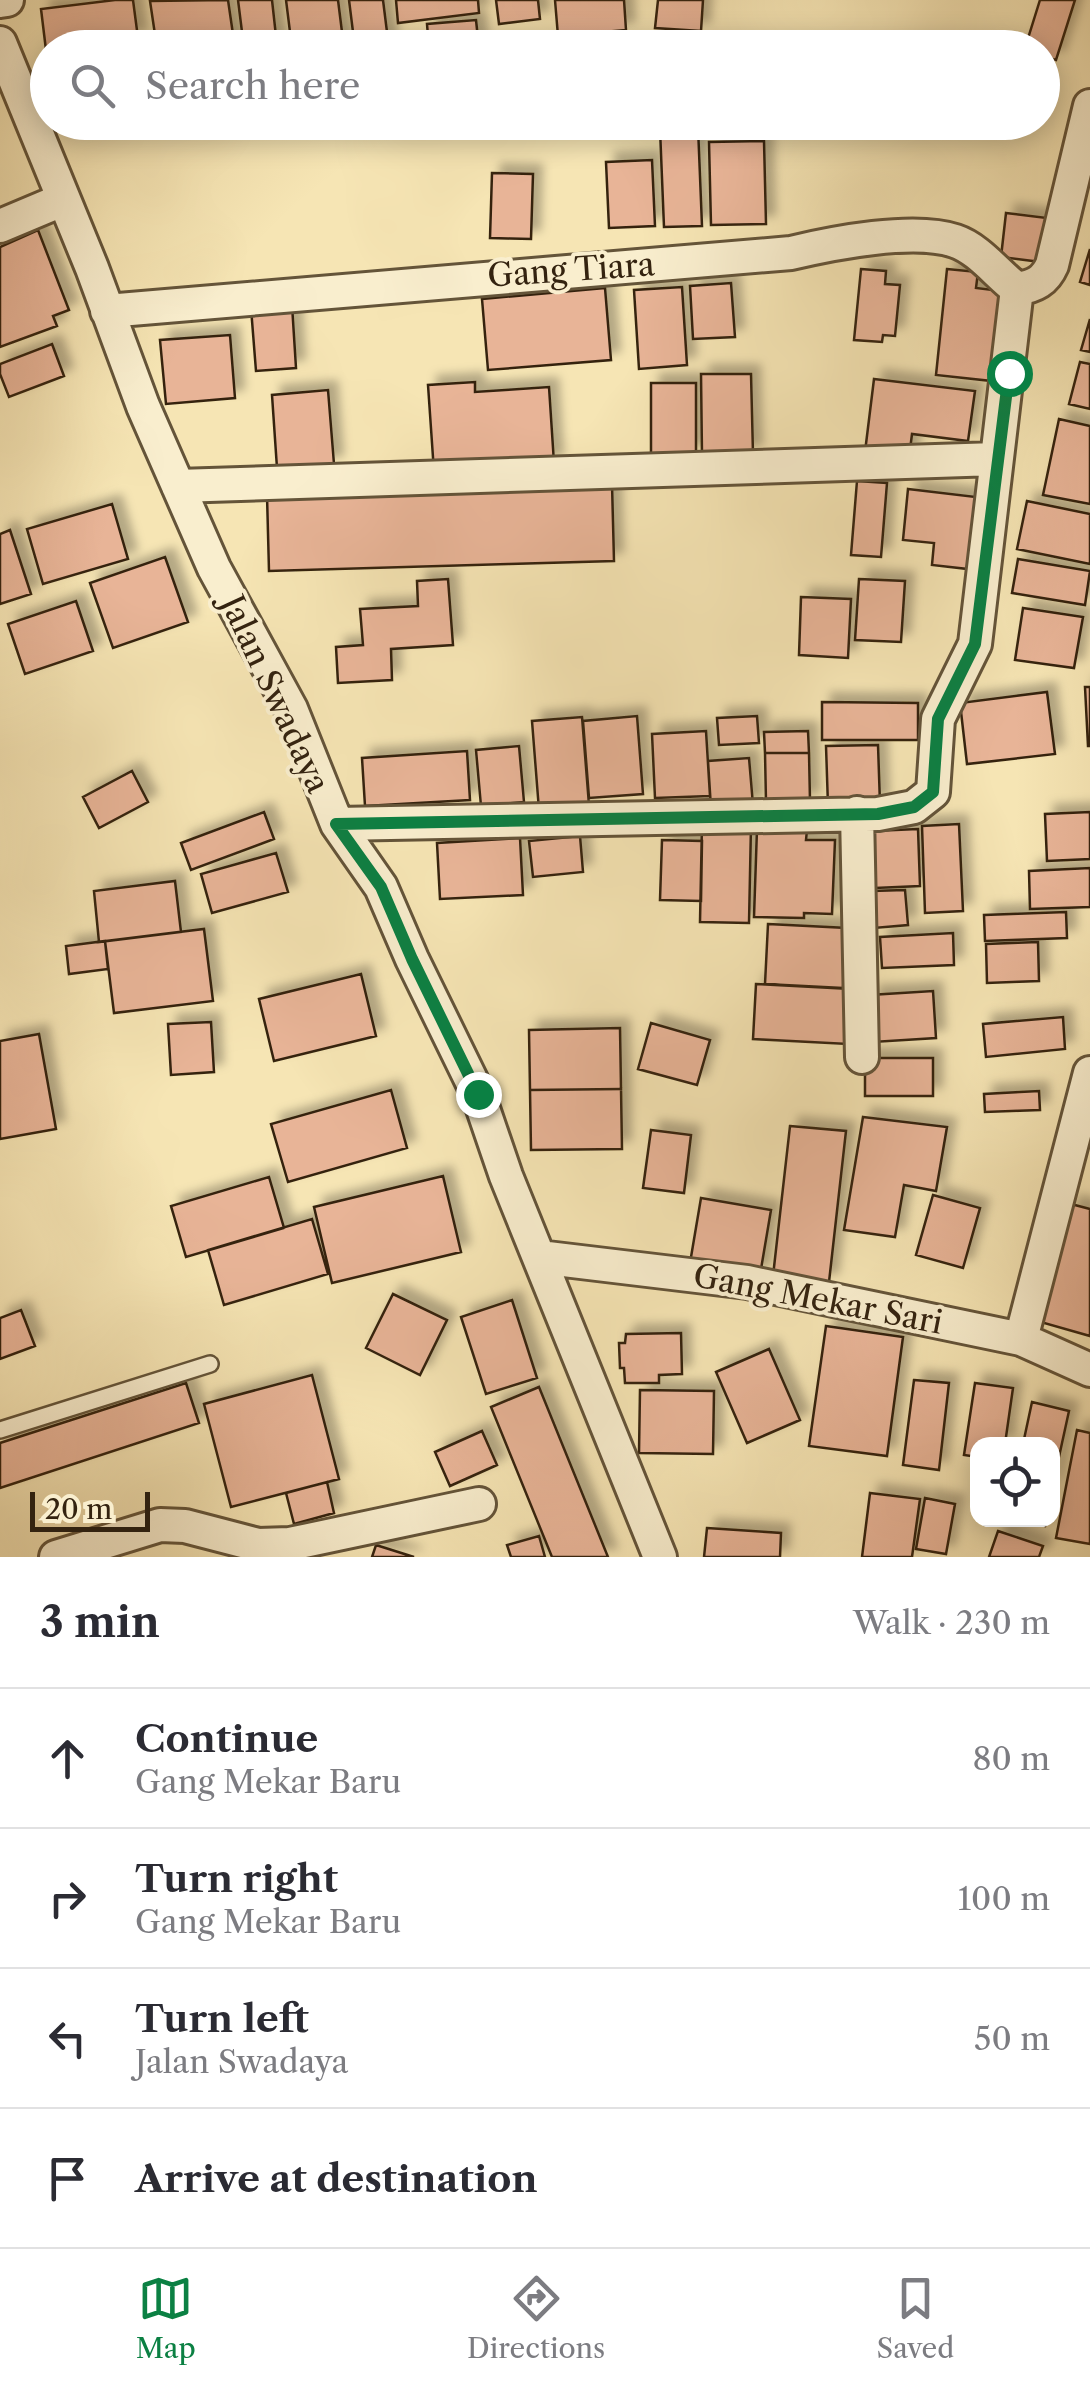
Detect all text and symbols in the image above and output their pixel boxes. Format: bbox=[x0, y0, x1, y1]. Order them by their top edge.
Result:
search box bbox=[30, 30, 1060, 140]
icon: search bbox=[65, 58, 120, 113]
text: Search here bbox=[145, 62, 360, 109]
street label: Gang Tiara bbox=[486, 244, 656, 295]
route start bbox=[987, 351, 1033, 397]
street label: Jalan Swadaya bbox=[211, 584, 338, 799]
route end bbox=[456, 1072, 502, 1118]
street label: Gang Mekar Sari bbox=[690, 1255, 946, 1342]
map controls bbox=[970, 1437, 1060, 1527]
button: locate bbox=[970, 1437, 1060, 1527]
scale bar bbox=[30, 1487, 150, 1532]
text: 20 m bbox=[45, 1492, 112, 1526]
text: 3 min bbox=[40, 1596, 160, 1648]
text: Walk · 230 m bbox=[853, 1603, 1050, 1642]
text: Continue bbox=[135, 1715, 318, 1762]
icon: ahead bbox=[40, 1731, 95, 1786]
text: 80 m bbox=[972, 1739, 1050, 1778]
text: Gang Mekar Baru bbox=[135, 1762, 401, 1801]
text: Turn right bbox=[135, 1855, 338, 1902]
icon: right bbox=[40, 1871, 95, 1926]
text: 100 m bbox=[958, 1879, 1050, 1918]
text: Gang Mekar Baru bbox=[135, 1902, 401, 1941]
text: Turn left bbox=[135, 1995, 309, 2042]
icon: left bbox=[40, 2011, 95, 2066]
text: 50 m bbox=[974, 2019, 1050, 2058]
text: Jalan Swadaya bbox=[135, 2042, 348, 2081]
icon: arrive bbox=[40, 2151, 95, 2206]
text: Arrive at destination bbox=[135, 2155, 538, 2202]
tab: Map bbox=[136, 2271, 196, 2365]
tab: Directions bbox=[467, 2271, 605, 2365]
tab: Saved bbox=[877, 2271, 954, 2365]

